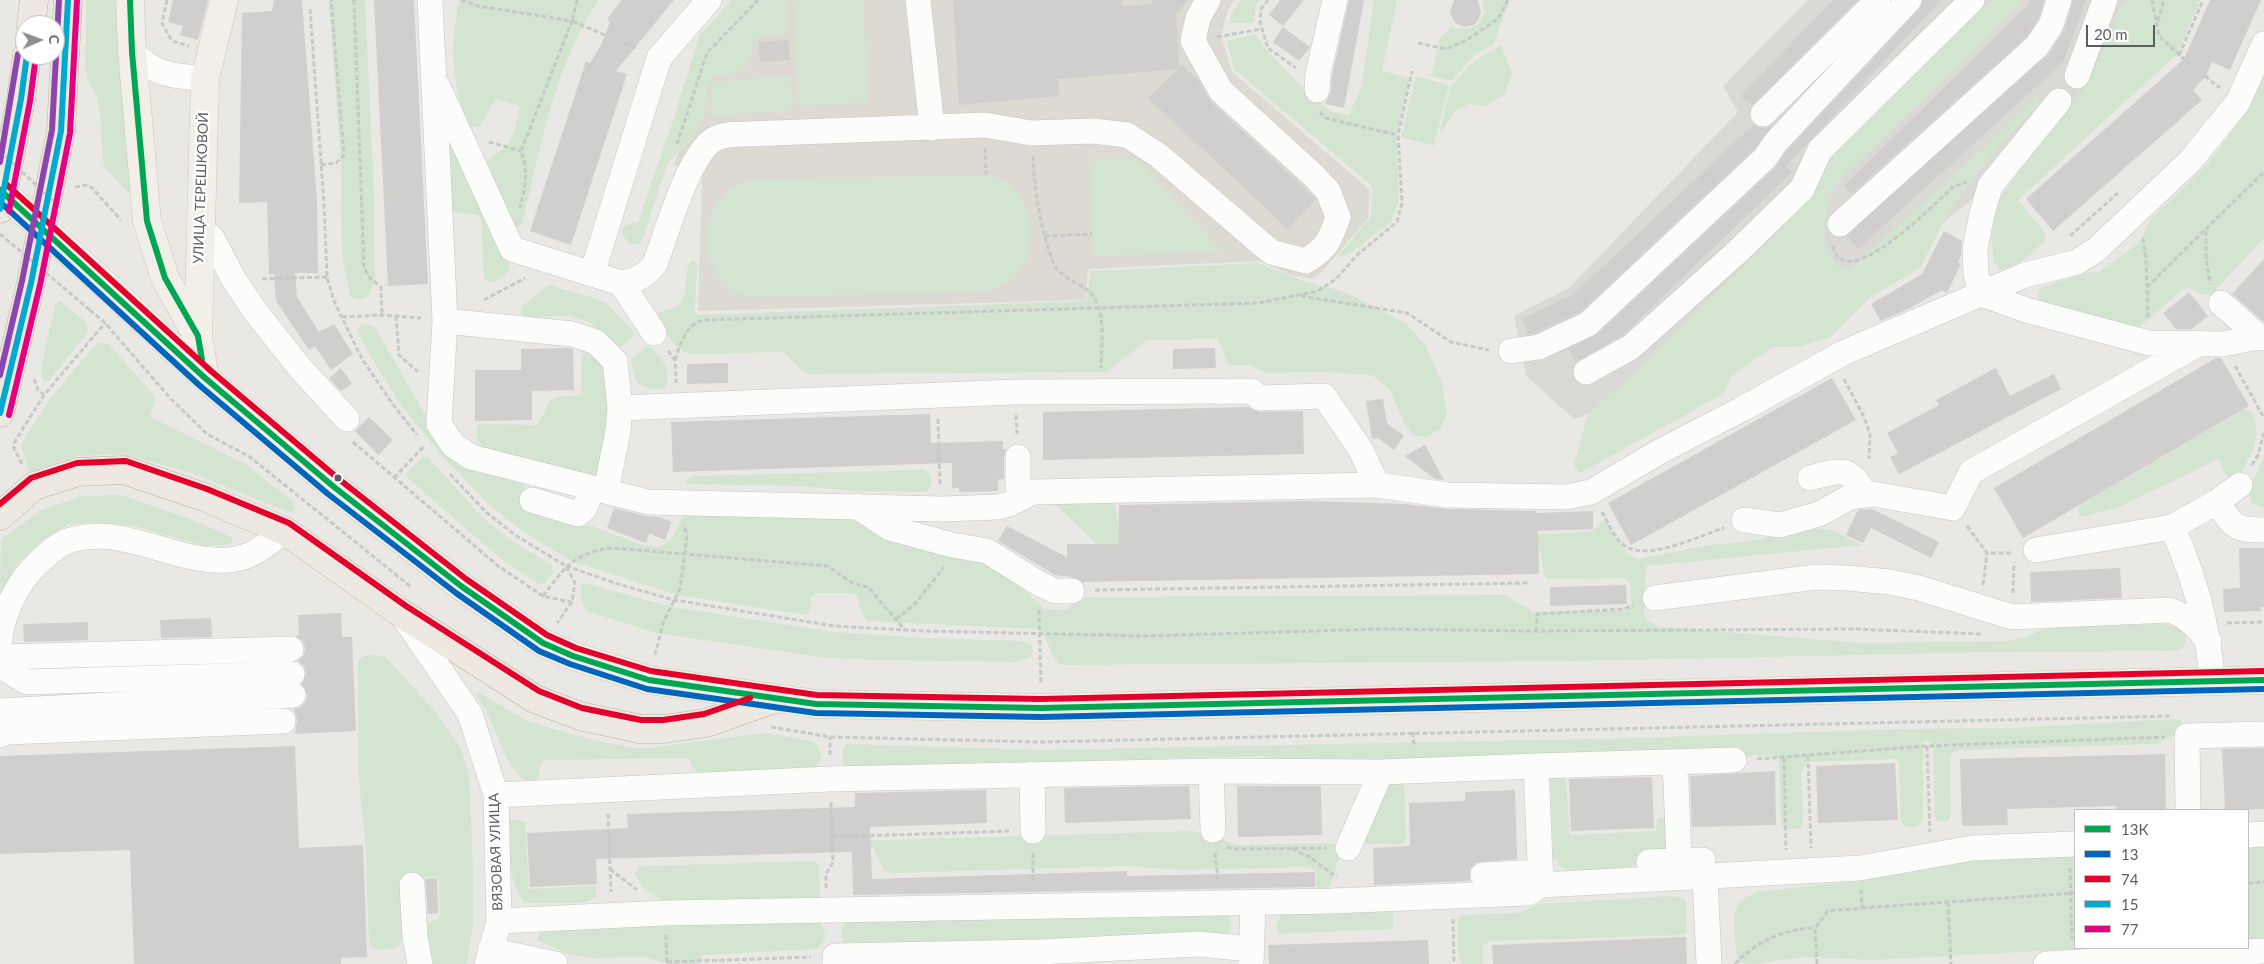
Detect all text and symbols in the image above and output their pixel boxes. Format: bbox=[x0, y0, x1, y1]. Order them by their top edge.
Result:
north arrow bbox=[15, 15, 65, 65]
scale bar bbox=[2089, 15, 2158, 47]
text: 20 m bbox=[2094, 25, 2128, 43]
text: С bbox=[46, 35, 63, 44]
street label: УЛИЦА ТЕРЕШКОВОЙ bbox=[190, 112, 212, 264]
unlabelled marker bbox=[333, 473, 343, 483]
street label: ВЯЗОВАЯ УЛИЦА bbox=[486, 793, 506, 911]
legend bbox=[2074, 809, 2249, 949]
text: 13К bbox=[2121, 820, 2148, 838]
text: 13 bbox=[2121, 845, 2138, 863]
text: 74 bbox=[2121, 870, 2138, 888]
text: 15 bbox=[2121, 895, 2138, 913]
text: 77 bbox=[2121, 920, 2138, 938]

